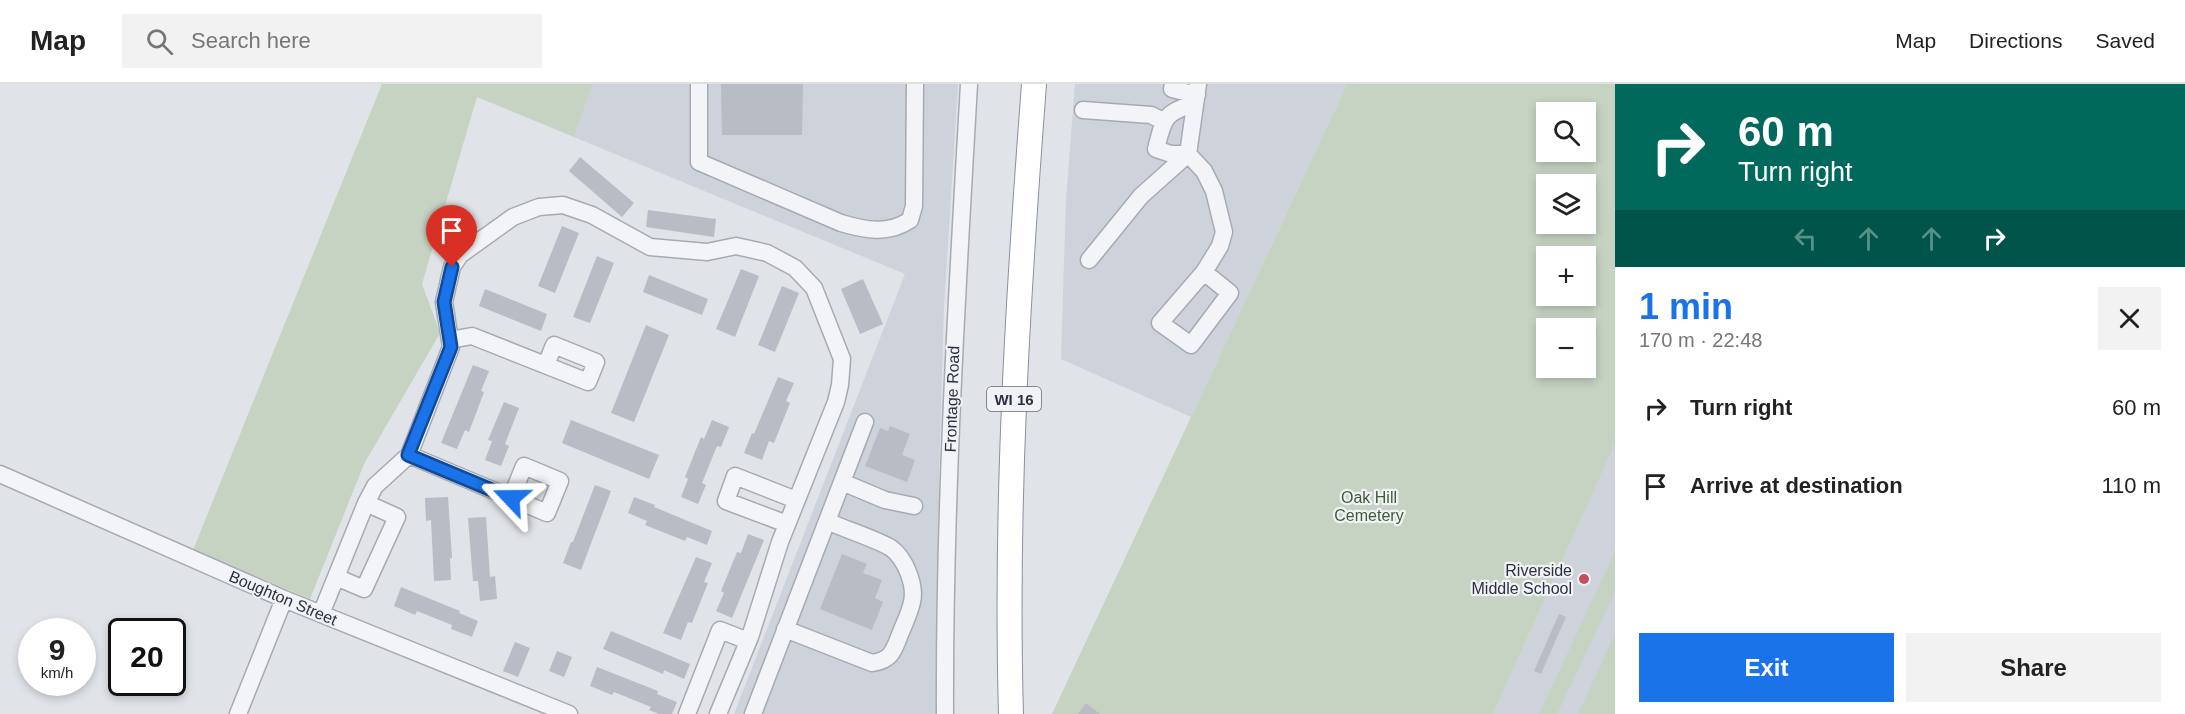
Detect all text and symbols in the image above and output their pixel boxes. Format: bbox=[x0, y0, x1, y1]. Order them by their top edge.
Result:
search box bbox=[122, 14, 542, 68]
text: Map bbox=[30, 25, 86, 56]
icon: search bbox=[143, 25, 176, 58]
text: Search here bbox=[191, 28, 311, 53]
text: Map bbox=[1895, 29, 1936, 52]
text: Directions bbox=[1969, 29, 2062, 52]
text: Saved bbox=[2095, 29, 2155, 52]
map controls bbox=[1536, 102, 1596, 378]
button: search bbox=[1536, 102, 1596, 162]
icon: right bbox=[1639, 108, 1717, 186]
text: 60 m bbox=[1738, 108, 1834, 155]
text: Turn right bbox=[1738, 157, 1853, 187]
button: layers bbox=[1536, 174, 1596, 234]
pin bbox=[426, 205, 477, 267]
icon: arrive bbox=[435, 214, 468, 247]
icon: left bbox=[1789, 222, 1822, 255]
icon: ahead bbox=[1852, 222, 1885, 255]
icon: ahead bbox=[1915, 222, 1948, 255]
icon: right bbox=[1978, 222, 2011, 255]
button: + bbox=[1536, 246, 1596, 306]
text: 1 min bbox=[1639, 286, 1733, 327]
button: close bbox=[2098, 287, 2161, 350]
button: − bbox=[1536, 318, 1596, 378]
text: 170 m · 22:48 bbox=[1639, 329, 1762, 351]
street label: Frontage Road bbox=[942, 345, 962, 453]
road number: WI 16 bbox=[987, 387, 1041, 411]
icon: right bbox=[1639, 392, 1672, 425]
text: Turn right bbox=[1690, 395, 1792, 420]
text: 60 m bbox=[2112, 395, 2161, 420]
position arrow bbox=[479, 466, 543, 530]
icon: arrive bbox=[1639, 470, 1672, 503]
text: Arrive at destination bbox=[1690, 473, 1903, 498]
text: 110 m bbox=[2101, 473, 2161, 498]
park label: Oak Hill Cemetery bbox=[1334, 489, 1404, 524]
place label: Riverside Middle School bbox=[1472, 562, 1572, 597]
street label: Boughton Street bbox=[226, 568, 340, 629]
marker: Riverside Middle School bbox=[1577, 572, 1591, 586]
speed limit sign: 20 bbox=[108, 618, 186, 696]
text: 9 bbox=[49, 633, 65, 666]
button: Exit bbox=[1639, 633, 1894, 702]
button: Share bbox=[1906, 633, 2161, 702]
text: km/h bbox=[41, 664, 73, 681]

